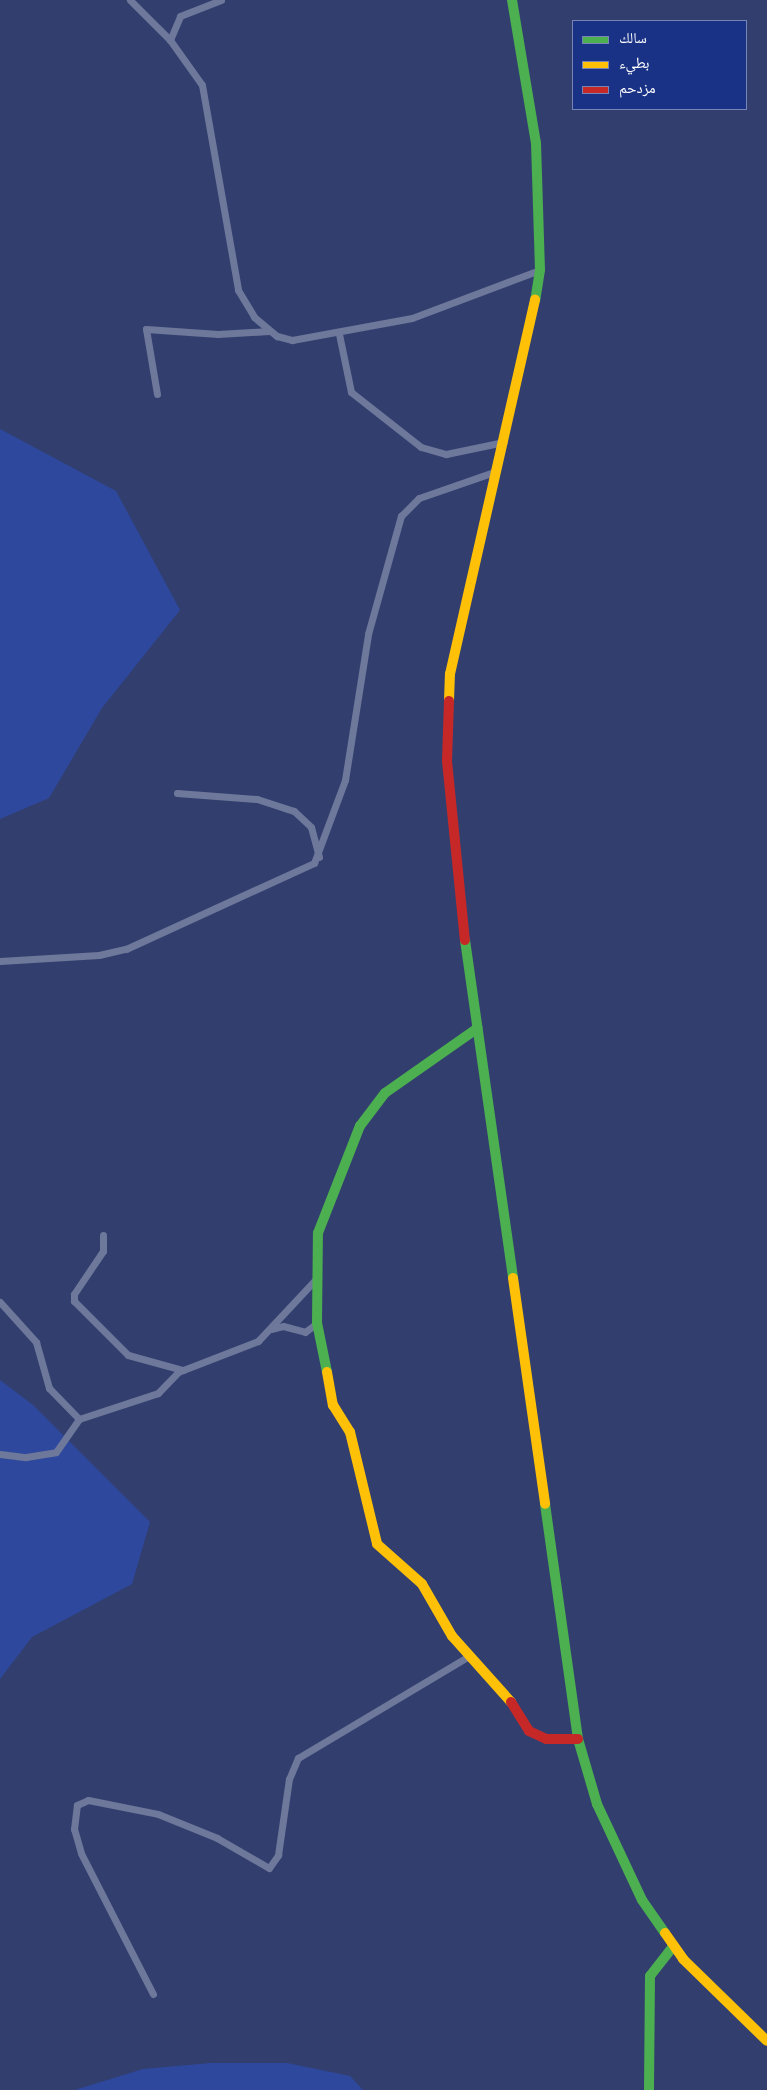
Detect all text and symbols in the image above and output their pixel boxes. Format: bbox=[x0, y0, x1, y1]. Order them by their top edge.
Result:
legend bbox=[572, 20, 747, 110]
text: سالك bbox=[619, 28, 647, 46]
text: بطيء bbox=[619, 53, 649, 71]
text: مزدحم bbox=[619, 78, 656, 96]

